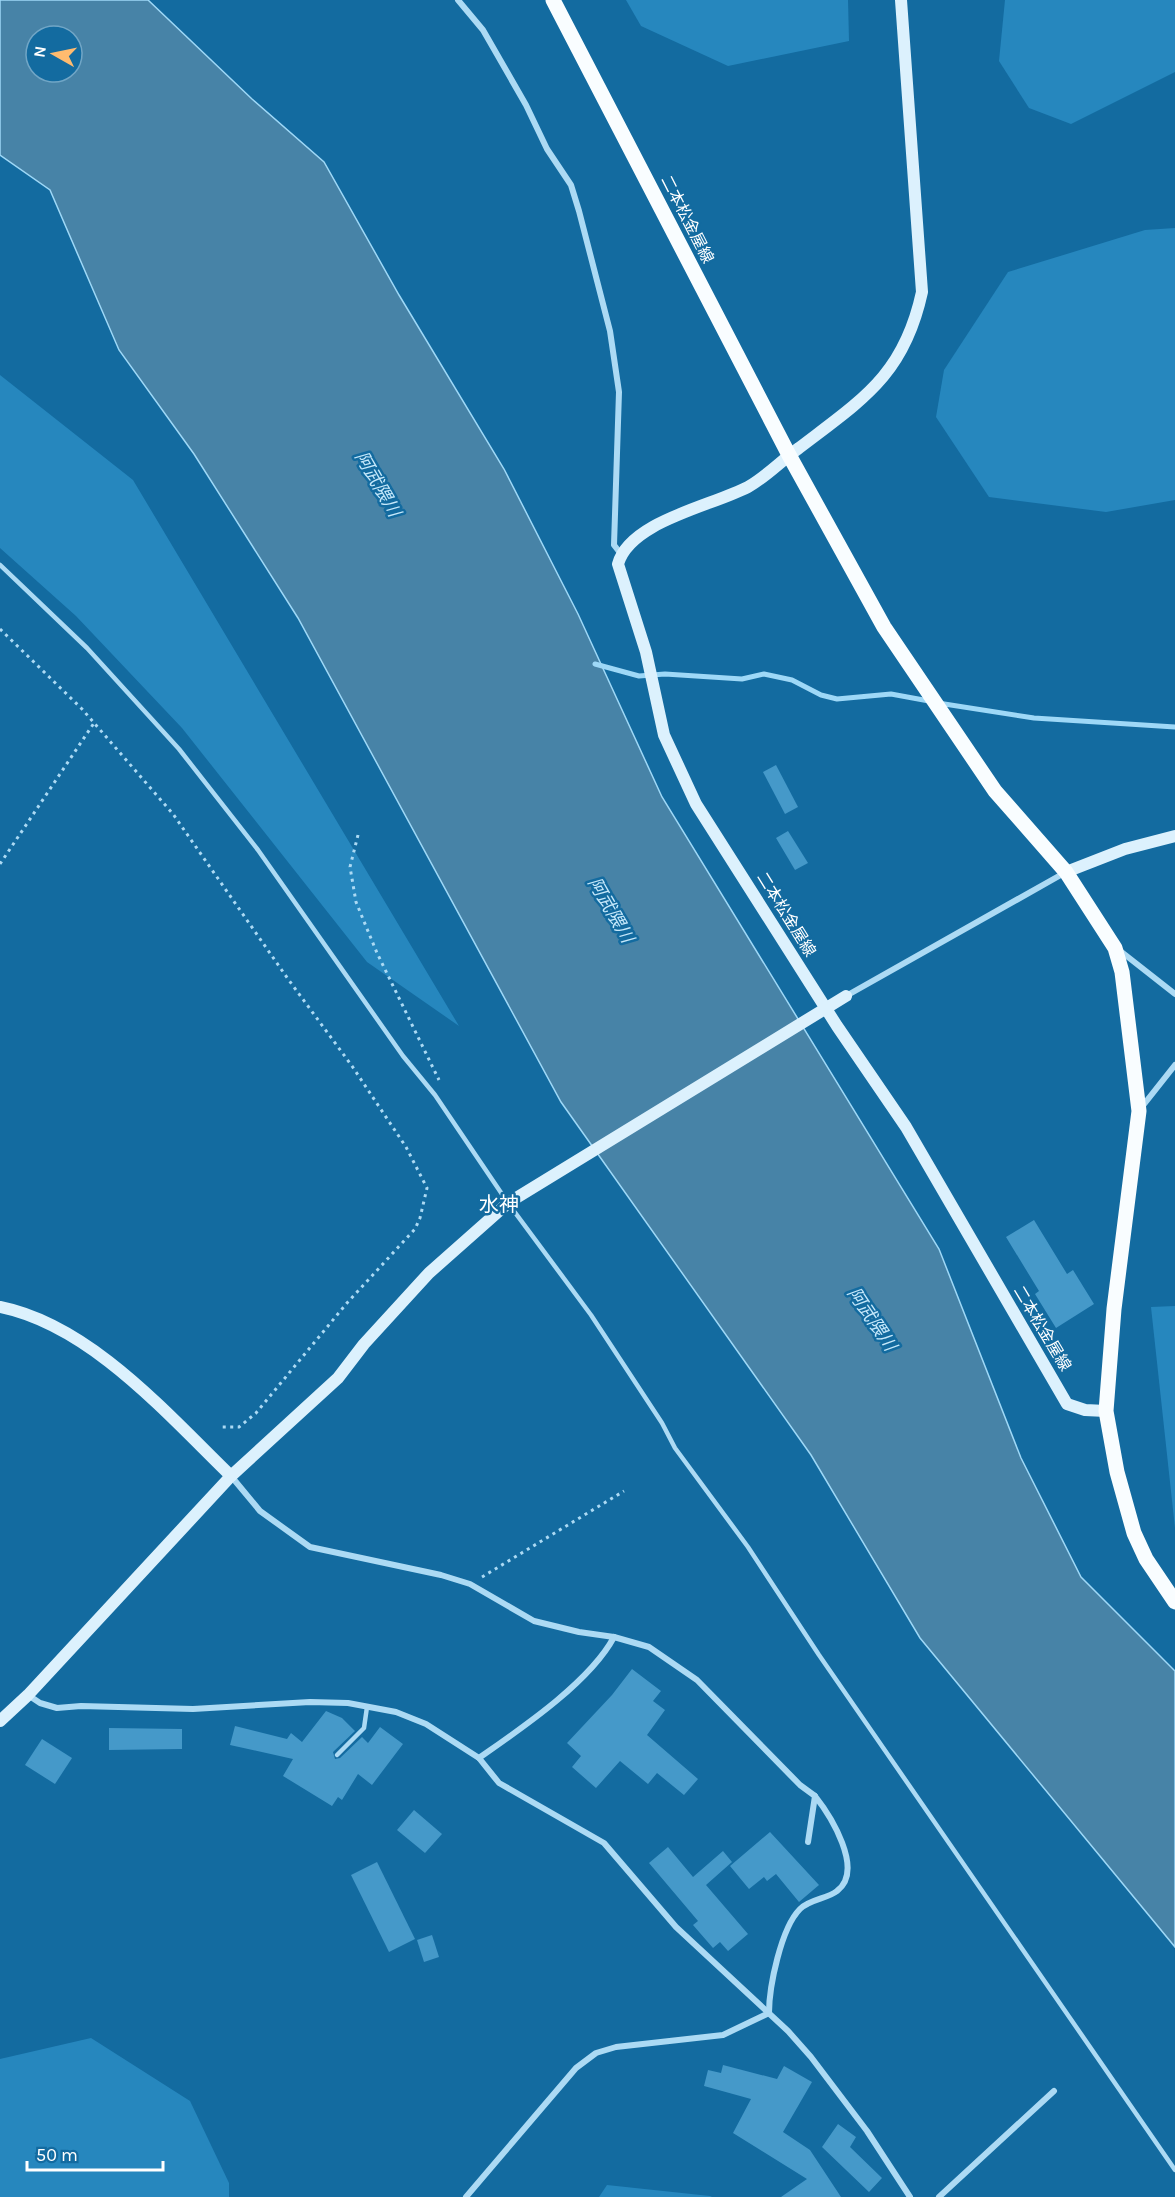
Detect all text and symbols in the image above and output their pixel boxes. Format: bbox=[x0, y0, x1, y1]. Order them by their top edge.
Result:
north arrow bbox=[24, 24, 84, 84]
text: N bbox=[29, 45, 50, 59]
street label: 二本松金屋線 bbox=[657, 172, 718, 266]
water label: 阿武隈川 bbox=[350, 447, 407, 522]
street label: 二本松金屋線 bbox=[753, 869, 820, 960]
water label: 阿武隈川 bbox=[583, 873, 640, 948]
district label: 水神 bbox=[479, 1193, 519, 1216]
street label: 二本松金屋線 bbox=[1010, 1282, 1075, 1374]
water label: 阿武隈川 bbox=[843, 1283, 902, 1357]
scale bar bbox=[27, 2134, 164, 2172]
text: 50 m bbox=[36, 2144, 78, 2166]

